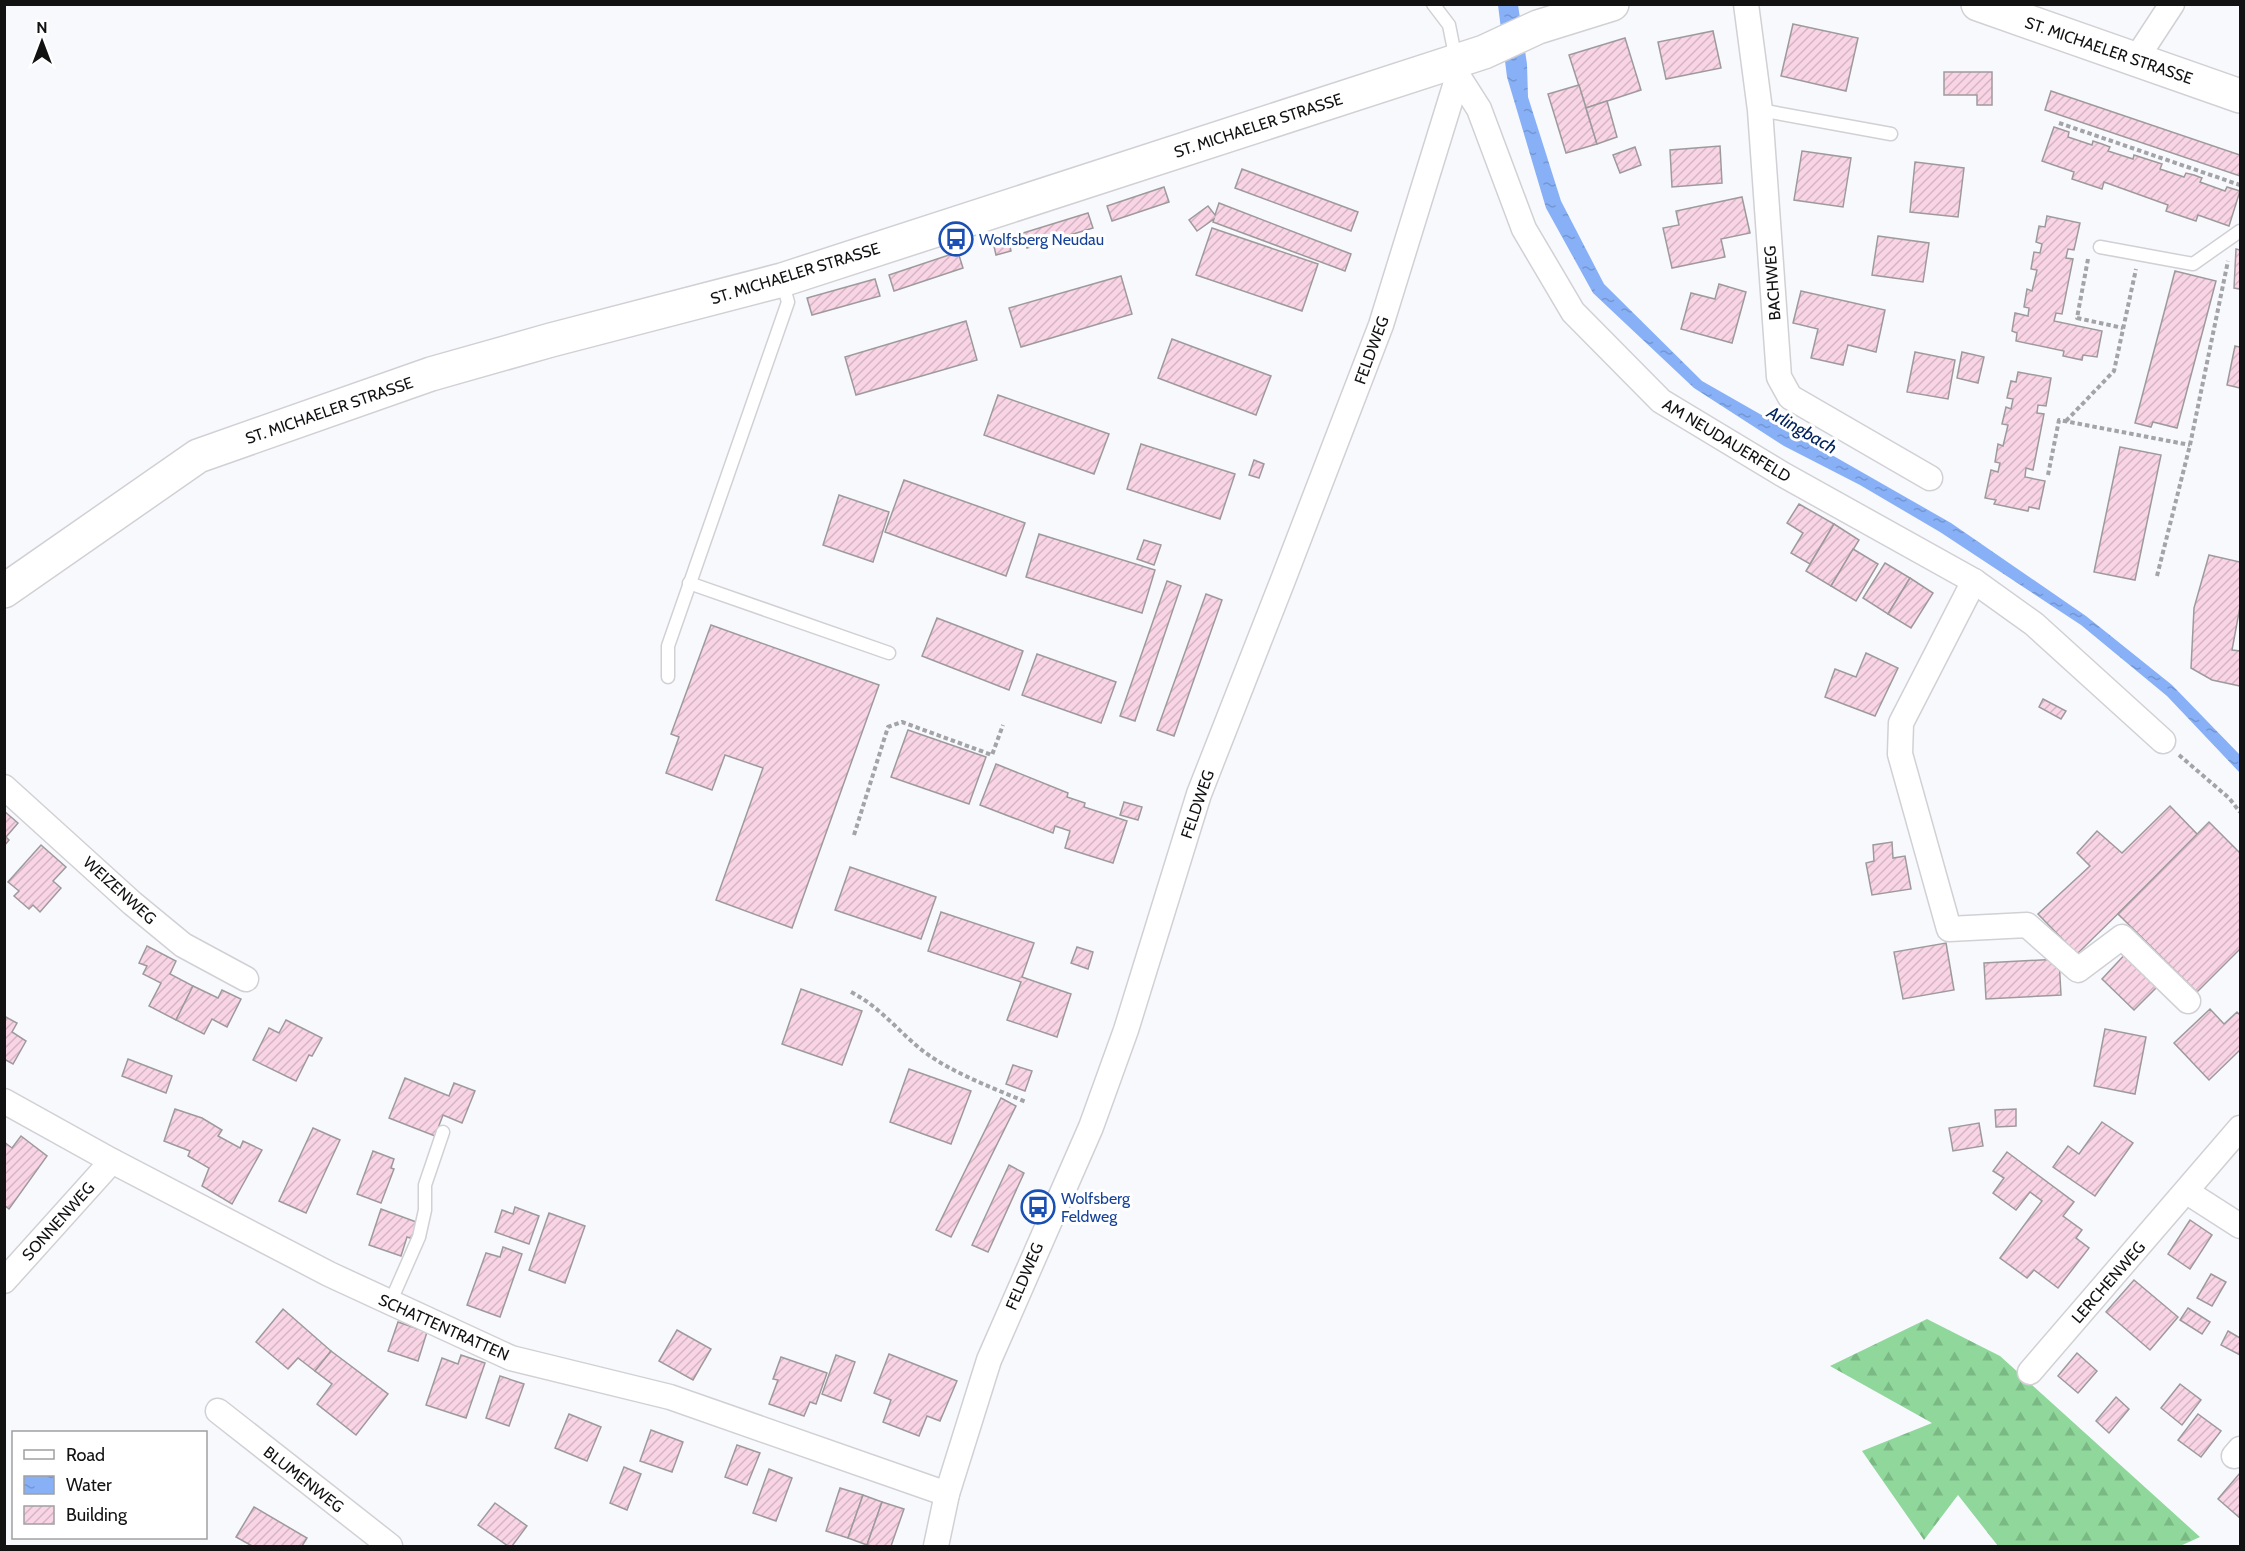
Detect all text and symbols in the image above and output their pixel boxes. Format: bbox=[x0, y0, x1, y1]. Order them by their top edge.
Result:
north arrow bbox=[12, 12, 72, 72]
street label: ST. MICHAELER STRASSE bbox=[2023, 13, 2195, 88]
text: N bbox=[36, 18, 48, 37]
street label: ST. MICHAELER STRASSE bbox=[1172, 89, 1345, 162]
bus stop icon: Wolfsberg Neudau bbox=[938, 221, 974, 257]
place label: Wolfsberg Neudau bbox=[979, 230, 1104, 249]
street label: ST. MICHAELER STRASSE bbox=[708, 239, 882, 308]
street label: BACHWEG bbox=[1760, 245, 1785, 321]
street label: FELDWEG bbox=[1350, 313, 1393, 387]
street label: ST. MICHAELER STRASSE bbox=[243, 373, 416, 448]
street label: AM NEUDAUERFELD bbox=[1659, 395, 1794, 486]
water label: Arlingbach bbox=[1762, 401, 1841, 459]
street label: FELDWEG bbox=[1177, 767, 1218, 841]
street label: WEIZENWEG bbox=[79, 853, 160, 928]
street label: SONNENWEG bbox=[18, 1178, 99, 1264]
bus stop icon: Wolfsberg Feldweg bbox=[1020, 1189, 1056, 1225]
place label: Wolfsberg Feldweg bbox=[1061, 1189, 1131, 1226]
street label: LERCHENWEG bbox=[2068, 1237, 2149, 1327]
street label: FELDWEG bbox=[1002, 1240, 1047, 1313]
street label: SCHATTENTRATTEN bbox=[376, 1290, 512, 1365]
legend bbox=[12, 1431, 207, 1539]
street label: BLUMENWEG bbox=[260, 1442, 348, 1517]
text: Road bbox=[66, 1444, 105, 1466]
text: Water bbox=[66, 1474, 112, 1496]
text: Building bbox=[66, 1504, 128, 1526]

